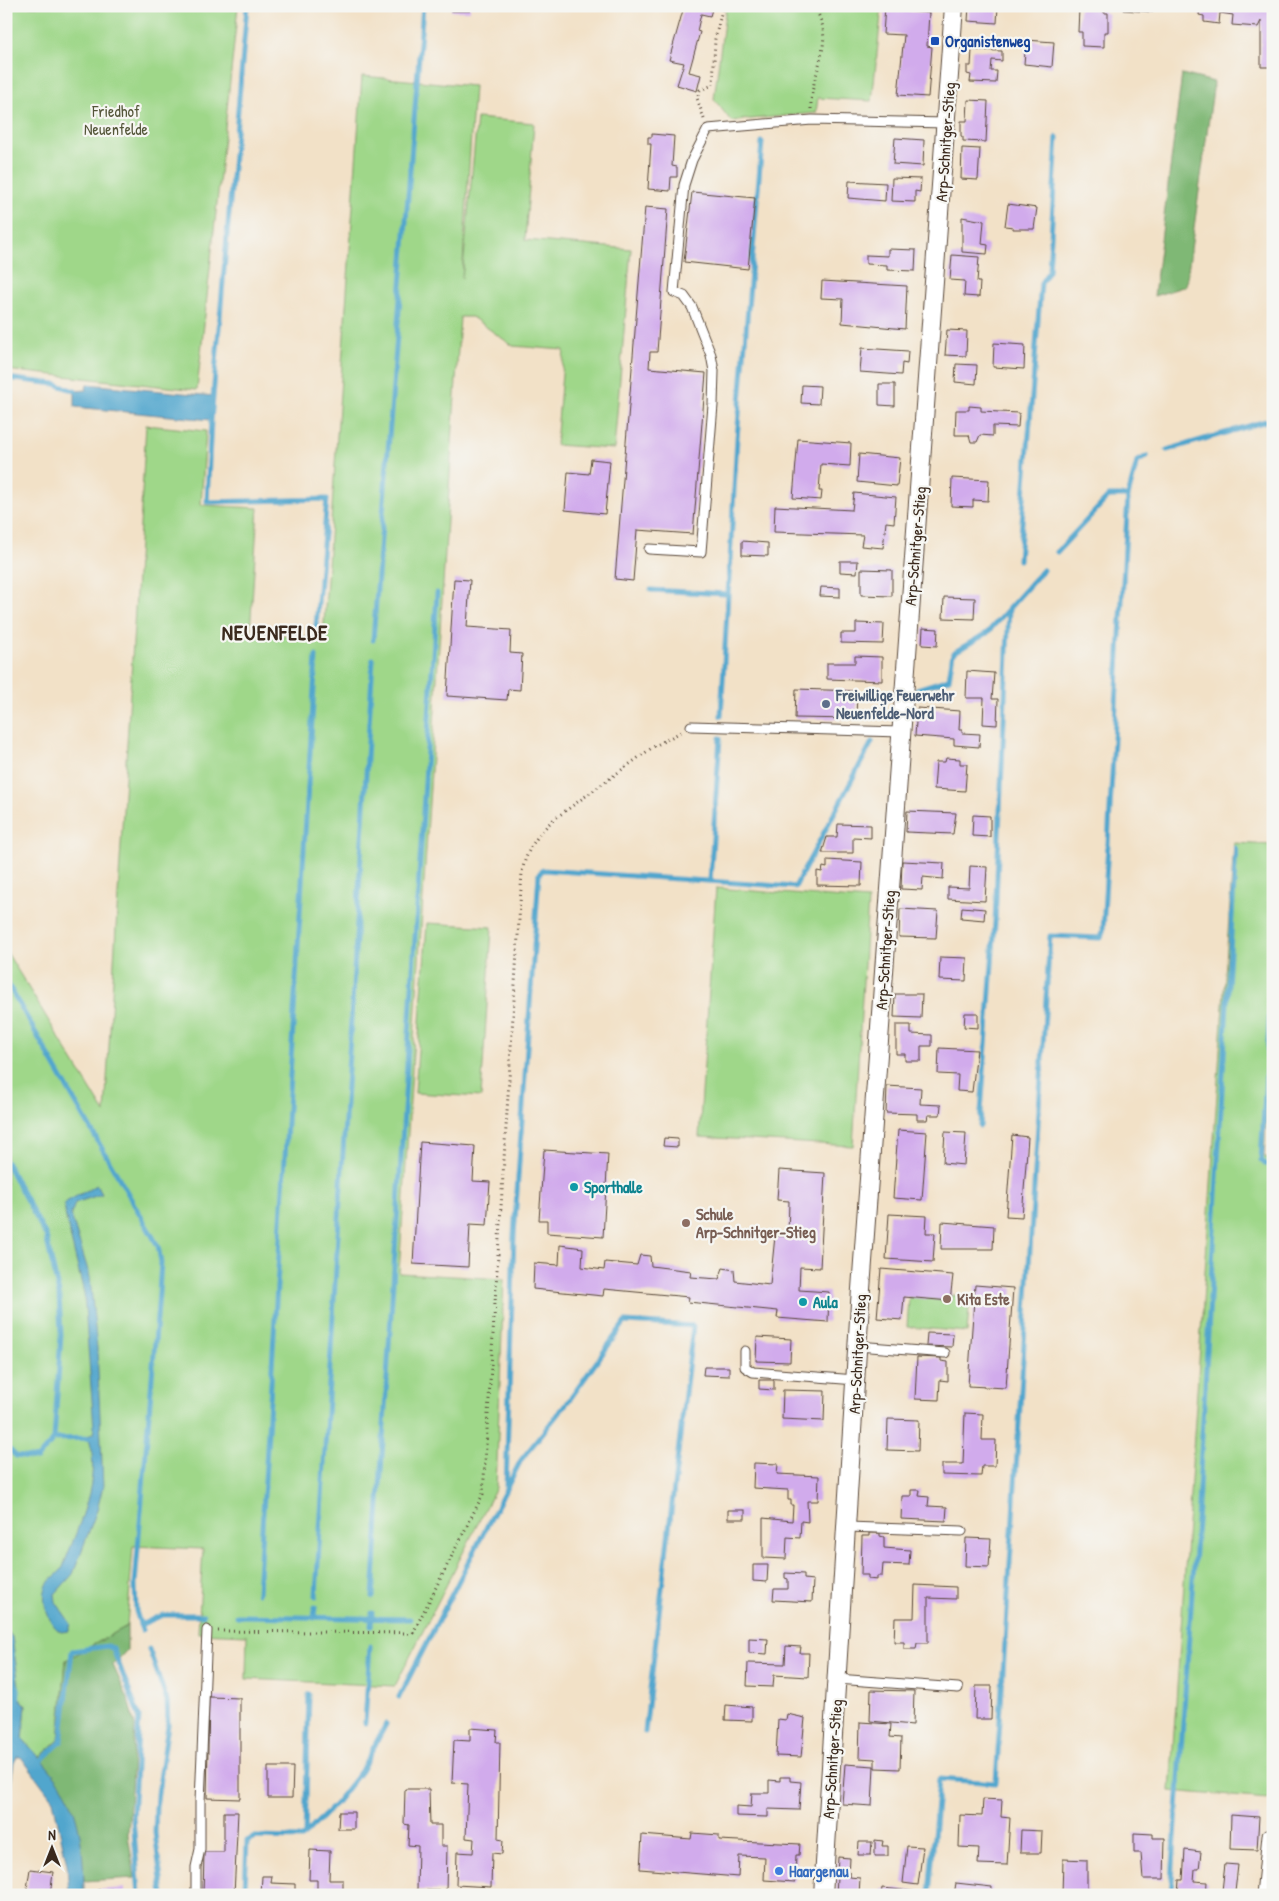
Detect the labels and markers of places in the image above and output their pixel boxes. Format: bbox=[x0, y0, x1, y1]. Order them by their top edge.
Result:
place label: Organistenweg bbox=[945, 30, 1030, 53]
marker: Organistenweg bbox=[929, 35, 941, 47]
place label: Freiwillige Feuerwehr Neuenfelde-Nord bbox=[835, 684, 956, 724]
marker: Freiwillige Feuerwehr Neuenfelde-Nord bbox=[820, 698, 832, 710]
place label: Sporthalle bbox=[584, 1176, 643, 1199]
marker: Sporthalle bbox=[568, 1181, 580, 1193]
place label: Schule Arp-Schnitger-Stieg bbox=[696, 1203, 816, 1244]
marker: Schule Arp-Schnitger-Stieg bbox=[680, 1217, 692, 1229]
place label: Kita Este bbox=[957, 1288, 1010, 1310]
place label: Aula bbox=[813, 1291, 838, 1313]
marker: Kita Este bbox=[941, 1293, 953, 1305]
marker: Aula bbox=[797, 1296, 809, 1308]
place label: Haargenau bbox=[789, 1860, 849, 1883]
marker: Haargenau bbox=[773, 1865, 785, 1877]

